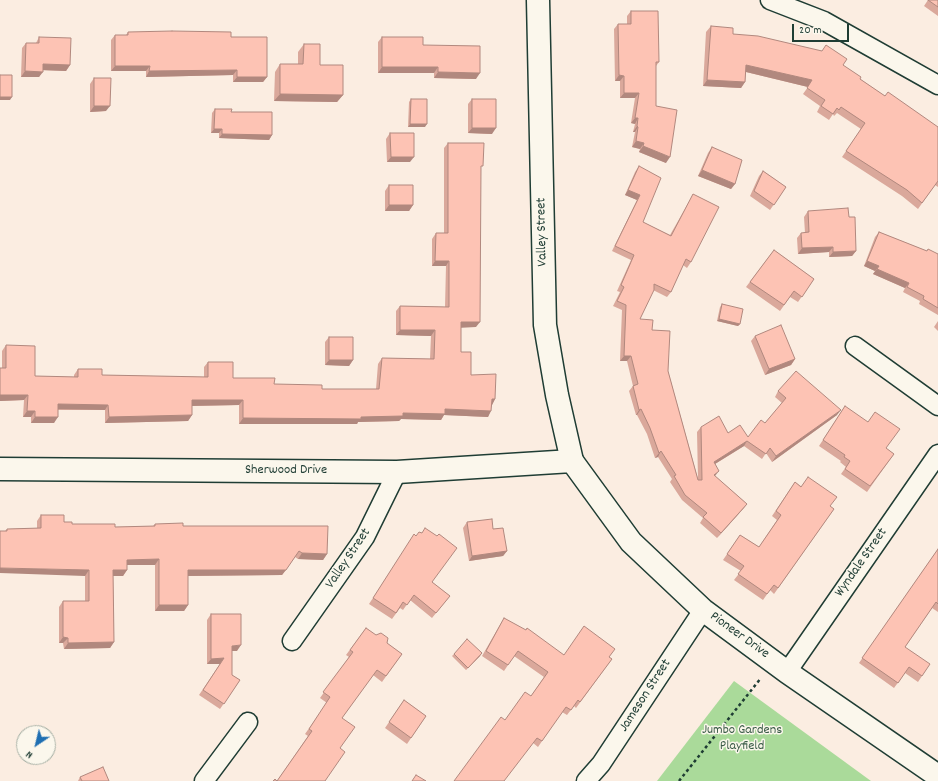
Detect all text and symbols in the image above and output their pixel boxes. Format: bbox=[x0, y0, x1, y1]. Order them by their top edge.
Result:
scale bar bbox=[794, 16, 851, 42]
text: 20 m bbox=[799, 22, 822, 39]
street label: Valley Street bbox=[534, 197, 552, 267]
street label: Sherwood Drive bbox=[245, 463, 327, 479]
street label: Wyndale Street bbox=[832, 525, 892, 601]
street label: Valley Street bbox=[323, 526, 375, 592]
street label: Pioneer Drive bbox=[706, 609, 772, 663]
street label: Jameson Street bbox=[616, 657, 676, 735]
park label: Jumbo Gardens Playfield bbox=[702, 723, 782, 756]
north arrow bbox=[16, 725, 56, 765]
text: N bbox=[23, 746, 37, 762]

